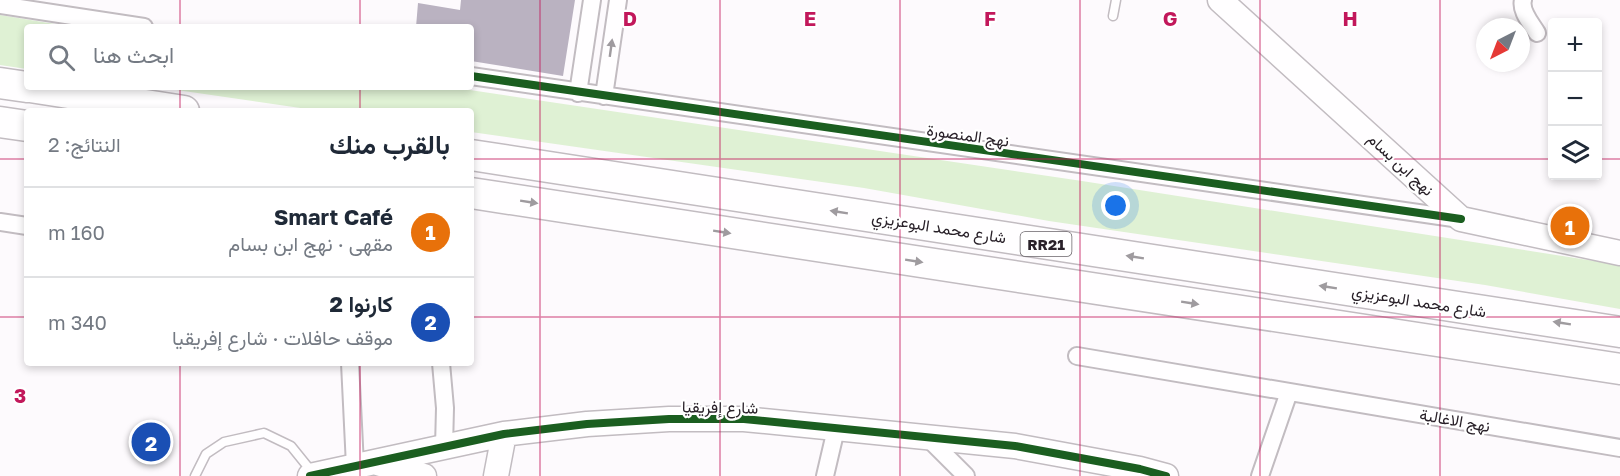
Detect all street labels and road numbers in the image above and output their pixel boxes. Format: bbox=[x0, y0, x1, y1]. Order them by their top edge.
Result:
street label: نهج المنصورة bbox=[925, 119, 1010, 153]
street label: نهج ابن بسام bbox=[1362, 128, 1438, 201]
street label: شارع محمد البوعزيزي bbox=[870, 207, 1008, 251]
road number: RR21 bbox=[1020, 232, 1072, 256]
street label: شارع محمد البوعزيزي bbox=[1350, 281, 1488, 325]
street label: شارع إفريقيا bbox=[682, 396, 758, 420]
street label: نهج الاغالبة bbox=[1418, 404, 1492, 438]

